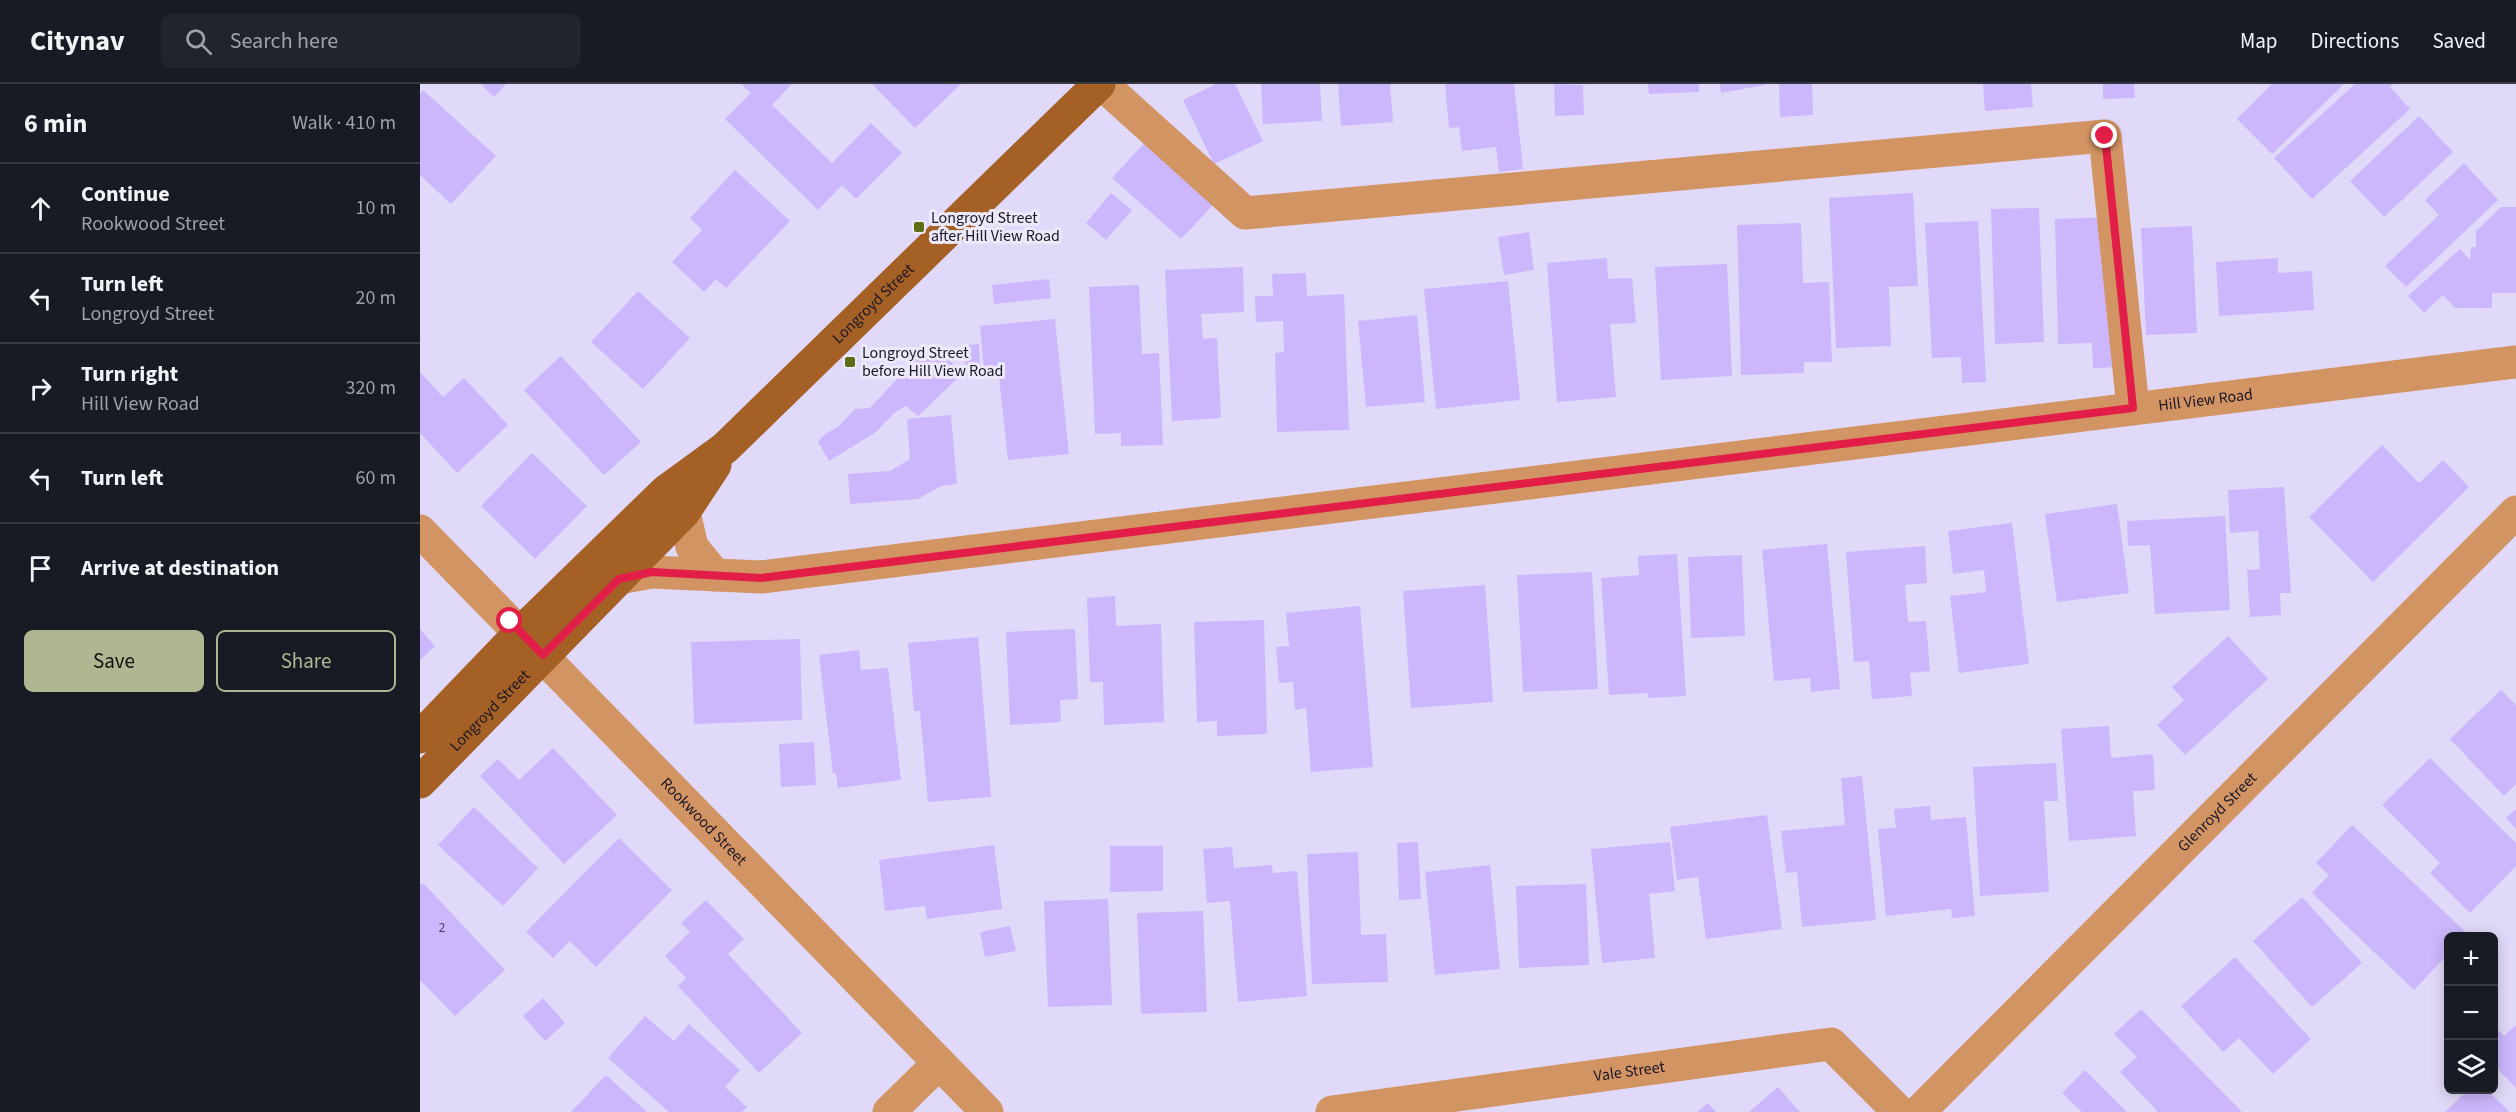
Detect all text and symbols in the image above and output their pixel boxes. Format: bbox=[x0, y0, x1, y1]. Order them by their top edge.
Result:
search box bbox=[161, 14, 581, 68]
text: Citynav bbox=[30, 21, 125, 61]
icon: search bbox=[182, 25, 215, 58]
text: Search here bbox=[230, 25, 338, 57]
text: Map bbox=[2240, 26, 2278, 56]
text: Directions bbox=[2311, 26, 2399, 56]
text: Saved bbox=[2432, 26, 2486, 56]
text: 6 min bbox=[24, 105, 87, 142]
text: Walk · 410 m bbox=[292, 109, 396, 137]
route end bbox=[2091, 122, 2117, 148]
text: Continue bbox=[81, 178, 170, 210]
icon: ahead bbox=[24, 192, 57, 225]
text: 10 m bbox=[356, 194, 396, 222]
place label: Longroyd Street after Hill View Road bbox=[931, 207, 1060, 247]
text: Rookwood Street bbox=[81, 210, 225, 238]
marker: Longroyd Street after Hill View Road bbox=[912, 220, 926, 234]
street label: Longroyd Street bbox=[827, 258, 920, 349]
text: Turn left bbox=[81, 268, 163, 300]
icon: left bbox=[24, 282, 57, 315]
text: 20 m bbox=[356, 284, 396, 312]
text: Longroyd Street bbox=[81, 300, 214, 328]
place label: Longroyd Street before Hill View Road bbox=[862, 342, 1003, 382]
marker: Longroyd Street before Hill View Road bbox=[843, 355, 857, 369]
text: Turn right bbox=[81, 358, 178, 390]
icon: right bbox=[24, 372, 57, 405]
text: 320 m bbox=[346, 374, 396, 402]
street label: Hill View Road bbox=[2157, 383, 2254, 417]
text: Hill View Road bbox=[81, 390, 200, 418]
icon: left bbox=[24, 462, 57, 495]
text: Turn left bbox=[81, 462, 163, 494]
text: 60 m bbox=[356, 464, 396, 492]
icon: arrive bbox=[24, 552, 57, 585]
text: Arrive at destination bbox=[81, 552, 279, 584]
route start bbox=[496, 607, 522, 633]
button: Save bbox=[24, 630, 204, 692]
button: Share bbox=[216, 630, 396, 692]
street label: Longroyd Street bbox=[445, 664, 536, 756]
street label: Glenroyd Street bbox=[2173, 767, 2262, 857]
street label: Rookwood Street bbox=[655, 773, 752, 871]
house number: 2 bbox=[439, 918, 446, 938]
map controls bbox=[2444, 932, 2498, 1094]
button: + bbox=[2444, 932, 2498, 986]
button: − bbox=[2444, 986, 2498, 1040]
button: layers bbox=[2444, 1040, 2498, 1094]
street label: Vale Street bbox=[1592, 1056, 1667, 1087]

